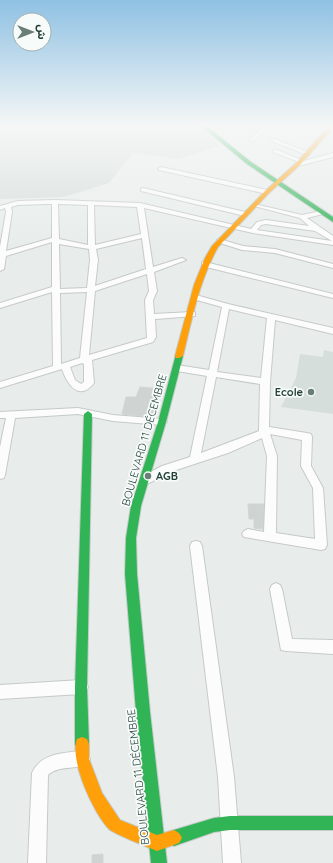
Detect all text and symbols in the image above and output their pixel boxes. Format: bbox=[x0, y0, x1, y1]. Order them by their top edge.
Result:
north arrow bbox=[12, 12, 52, 52]
text: ش bbox=[35, 24, 49, 40]
street label: BOULEVARD 11 DÉCEMBRE bbox=[118, 372, 170, 508]
place label: Ecole bbox=[275, 385, 304, 399]
marker: Ecole bbox=[306, 387, 316, 397]
place label: AGB bbox=[156, 469, 178, 483]
marker: AGB bbox=[143, 471, 153, 481]
street label: BOULEVARD 11 DÉCEMBRE bbox=[124, 708, 152, 846]

